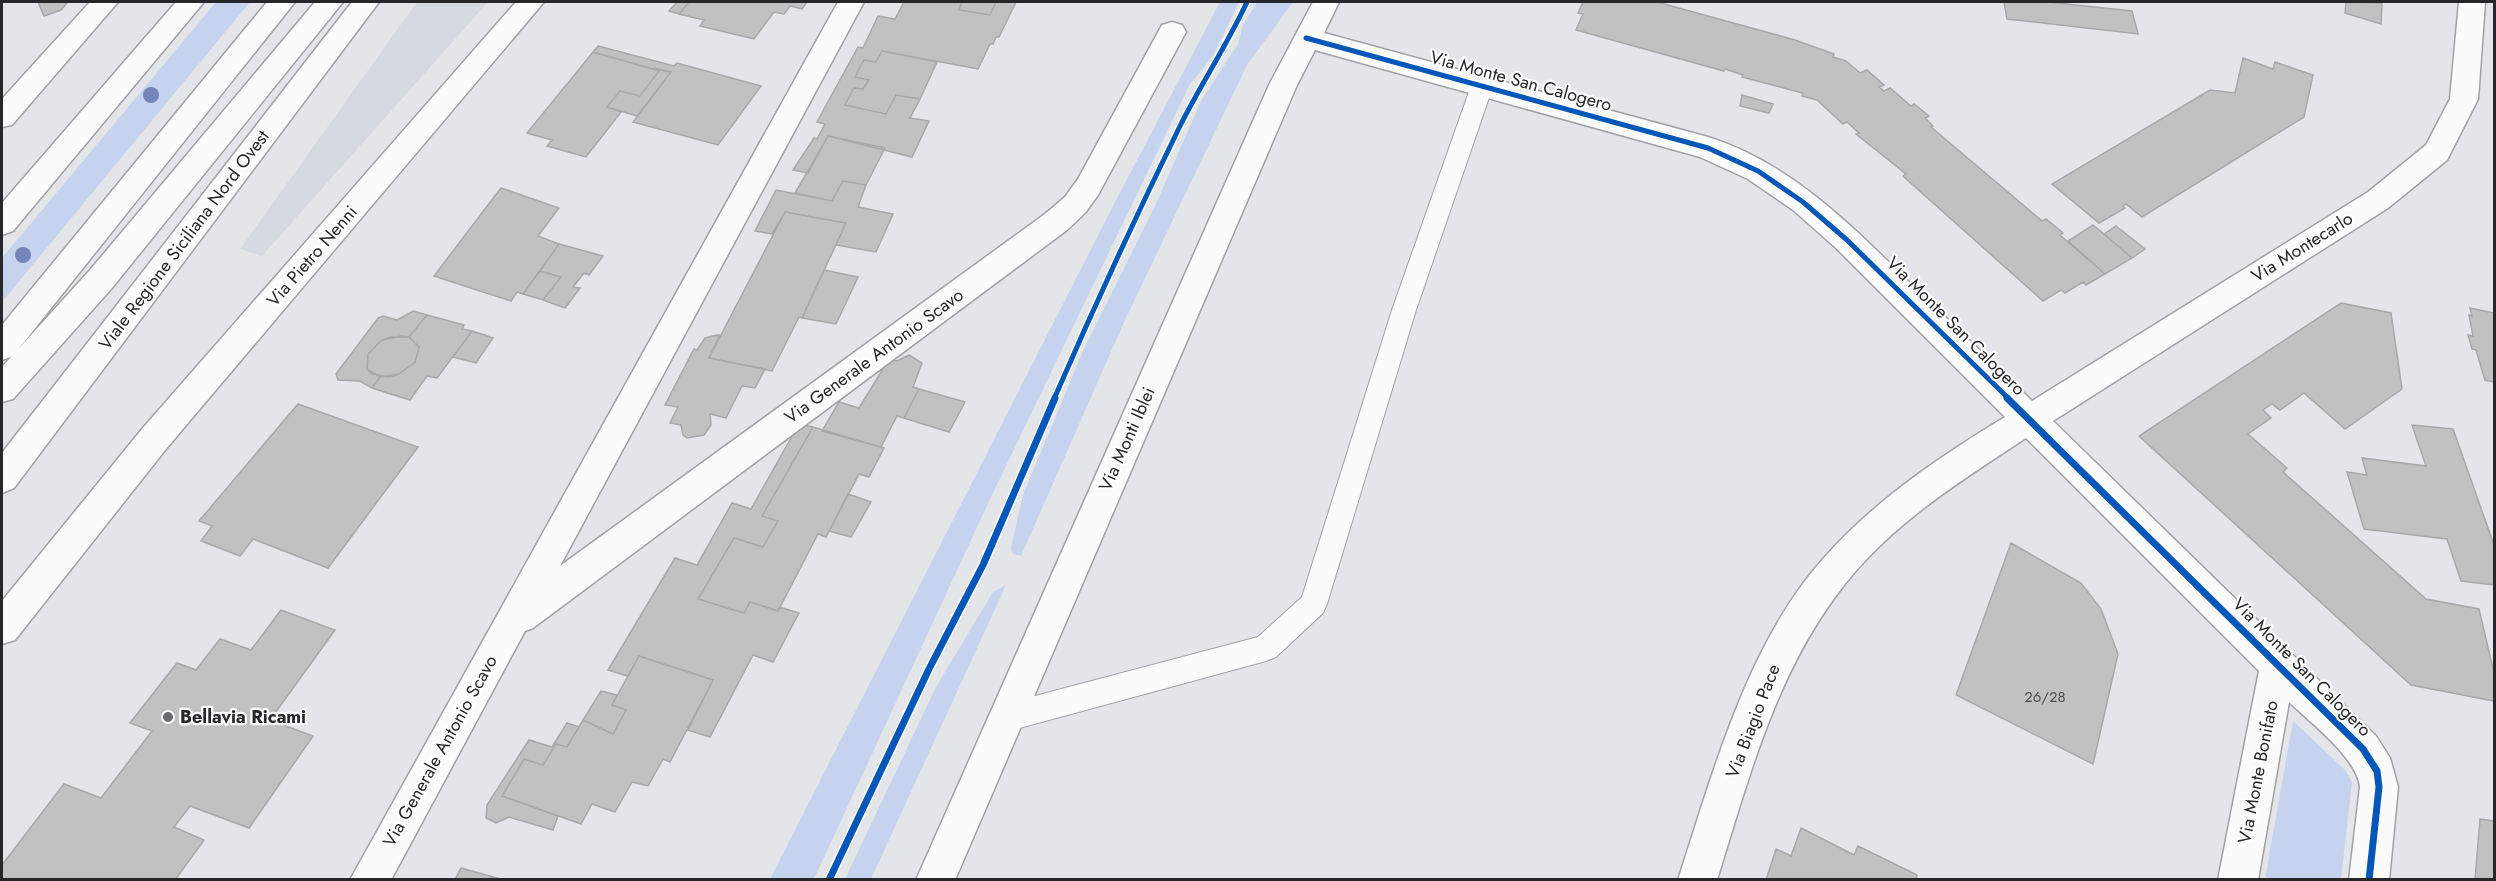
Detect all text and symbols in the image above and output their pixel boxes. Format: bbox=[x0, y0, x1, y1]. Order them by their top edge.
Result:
street label: Via Monte San Calogero bbox=[1427, 44, 1615, 118]
street label: Viale Regione Siciliana Nord Ovest bbox=[92, 124, 276, 356]
street label: Via Pietro Nenni bbox=[261, 200, 363, 312]
street label: Via Montecarlo bbox=[2246, 205, 2358, 289]
street label: Via Monte San Calogero bbox=[1881, 251, 2031, 401]
street label: Via Generale Antonio Scavo bbox=[779, 282, 969, 430]
street label: Via Monti Iblei bbox=[1092, 383, 1162, 495]
street label: Via Monte San Calogero bbox=[2227, 592, 2377, 742]
street label: Via Generale Antonio Scavo bbox=[376, 650, 504, 852]
street label: Via Biagio Pace bbox=[1719, 660, 1787, 782]
house number: 26/28 bbox=[2024, 686, 2066, 708]
street label: Via Monte Bonifato bbox=[2231, 698, 2285, 846]
place label: Bellavia Ricami bbox=[180, 704, 306, 730]
marker: Bellavia Ricami bbox=[161, 710, 175, 724]

